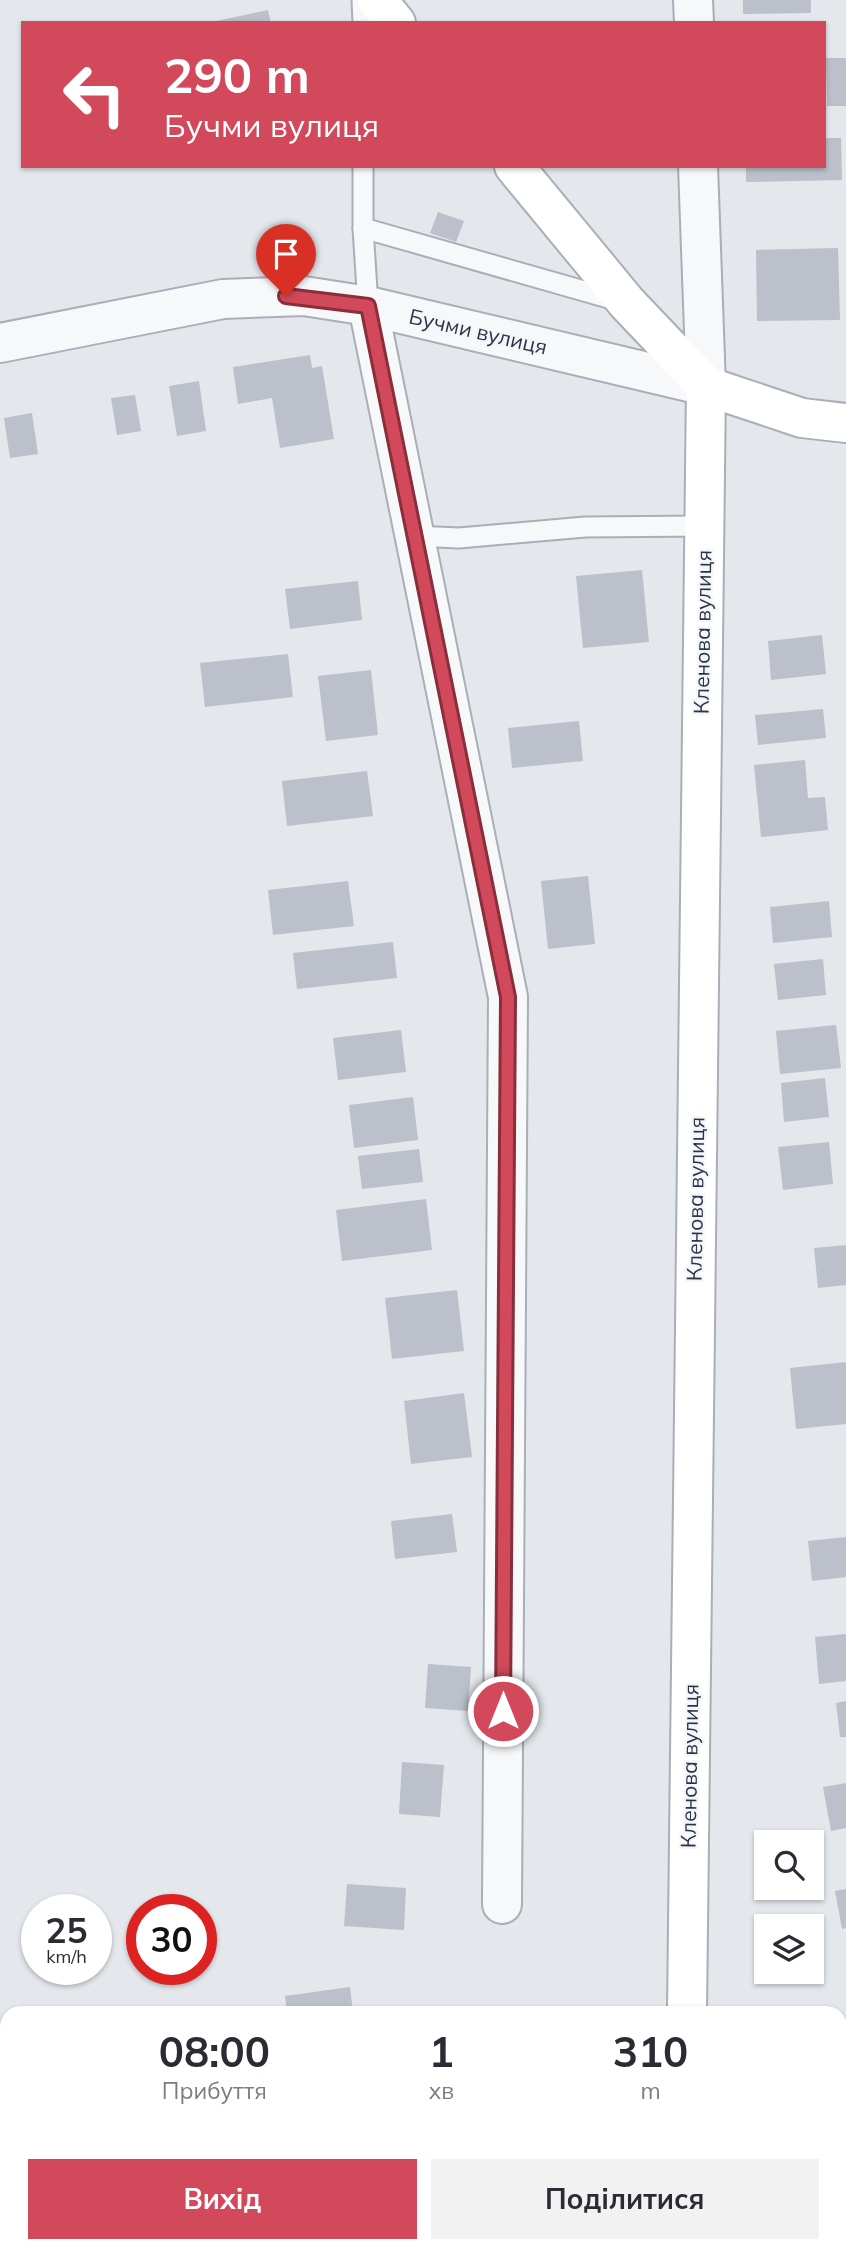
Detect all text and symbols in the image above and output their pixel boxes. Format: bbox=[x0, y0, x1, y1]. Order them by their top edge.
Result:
text: 290 m bbox=[164, 44, 310, 105]
icon: left bbox=[49, 49, 140, 140]
text: Бучми вулиця bbox=[164, 105, 379, 145]
pin bbox=[256, 224, 316, 296]
icon: arrive bbox=[267, 235, 305, 273]
street label: Бучми вулиця bbox=[407, 302, 550, 360]
street label: Кленова вулиця bbox=[688, 550, 716, 714]
street label: Кленова вулиця bbox=[681, 1117, 709, 1281]
position arrow bbox=[466, 1674, 540, 1748]
street label: Кленова вулиця bbox=[675, 1684, 703, 1848]
map controls bbox=[754, 1830, 824, 1984]
button: search bbox=[754, 1830, 824, 1900]
speed limit sign: 30 bbox=[126, 1894, 217, 1985]
text: 25 bbox=[45, 1908, 88, 1952]
button: layers bbox=[754, 1914, 824, 1984]
text: km/h bbox=[46, 1945, 87, 1968]
text: 08:00 bbox=[159, 2025, 270, 2078]
text: 1 bbox=[429, 2025, 454, 2078]
text: 310 bbox=[613, 2025, 688, 2078]
text: Прибуття bbox=[162, 2076, 267, 2105]
text: хв bbox=[429, 2076, 454, 2105]
text: m bbox=[640, 2076, 661, 2105]
button: Вихід bbox=[28, 2159, 417, 2239]
button: Поділитися bbox=[431, 2159, 819, 2239]

